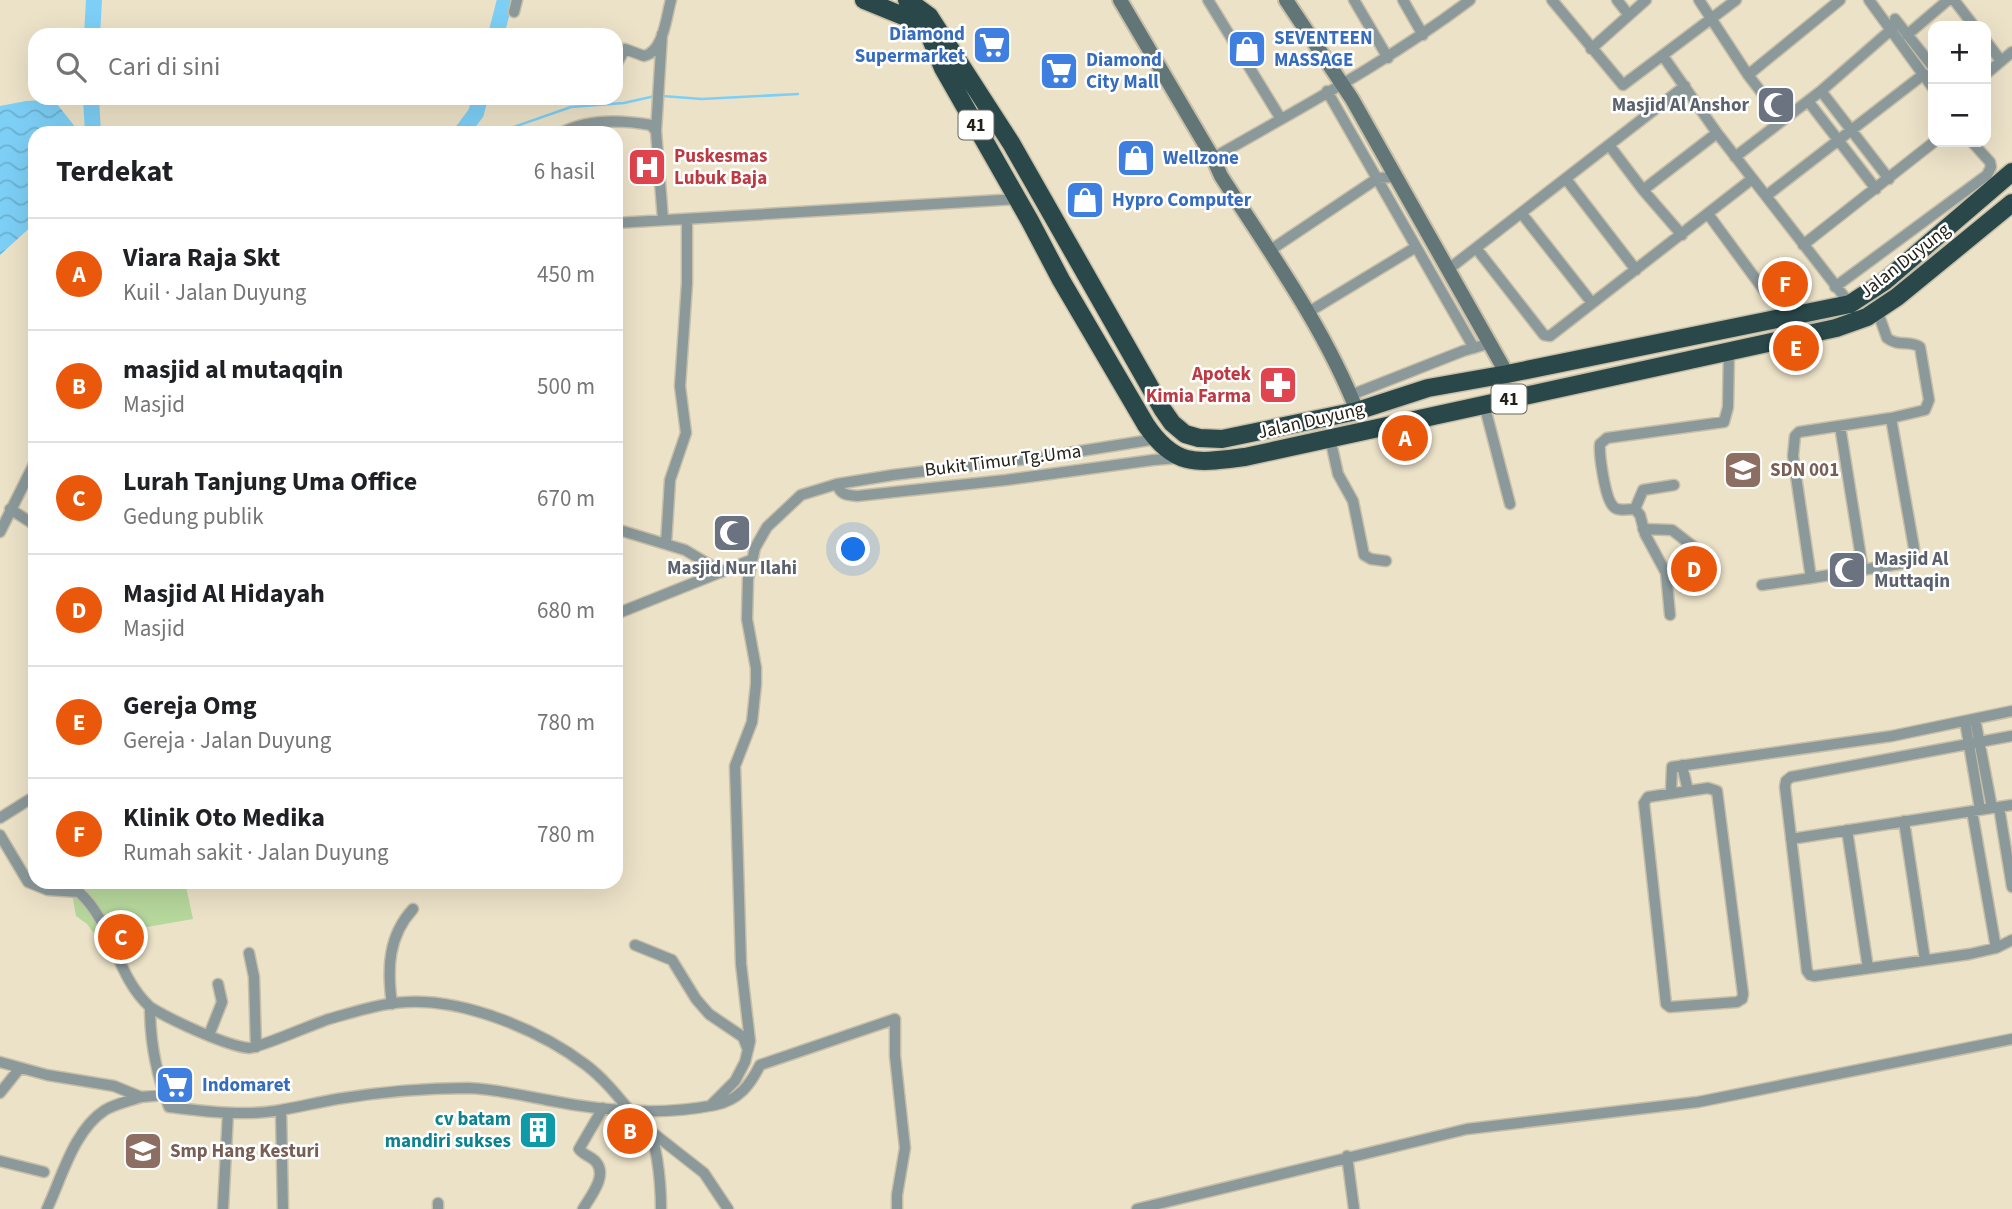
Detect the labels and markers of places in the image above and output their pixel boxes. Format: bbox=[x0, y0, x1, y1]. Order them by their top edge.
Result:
place label: Diamond Supermarket bbox=[855, 21, 965, 70]
supermarket icon: Diamond Supermarket bbox=[971, 24, 1013, 66]
place label: SEVENTEEN MASSAGE bbox=[1274, 25, 1373, 74]
shop icon: SEVENTEEN MASSAGE bbox=[1226, 28, 1268, 70]
place label: Diamond City Mall bbox=[1086, 47, 1162, 96]
supermarket icon: Diamond City Mall bbox=[1038, 50, 1080, 92]
mosque icon: Masjid Al Anshor bbox=[1755, 84, 1797, 126]
place label: Masjid Al Anshor bbox=[1612, 92, 1749, 119]
shop icon: Wellzone bbox=[1115, 137, 1157, 179]
place label: Puskesmas Lubuk Baja bbox=[674, 143, 767, 192]
place label: Wellzone bbox=[1163, 145, 1239, 172]
hospital icon: Puskesmas Lubuk Baja bbox=[626, 146, 668, 188]
shop icon: Hypro Computer bbox=[1064, 179, 1106, 221]
place label: Hypro Computer bbox=[1112, 187, 1252, 214]
pin: F bbox=[1762, 258, 1808, 310]
pin: E bbox=[1773, 322, 1819, 374]
place label: Apotek Kimia Farma bbox=[1146, 361, 1252, 410]
pharmacy icon: Apotek Kimia Farma bbox=[1257, 364, 1299, 406]
pin: A bbox=[1382, 412, 1428, 464]
school or university icon: SDN 001 bbox=[1722, 449, 1764, 491]
place label: SDN 001 bbox=[1770, 457, 1839, 484]
mosque icon: Masjid Nur Ilahi bbox=[711, 512, 753, 554]
pin: D bbox=[1671, 543, 1717, 595]
place label: Masjid Al Muttaqin bbox=[1874, 546, 1950, 595]
mosque icon: Masjid Al Muttaqin bbox=[1826, 549, 1868, 591]
place label: Masjid Nur Ilahi bbox=[667, 555, 797, 582]
pin: C bbox=[98, 911, 144, 963]
supermarket icon: Indomaret bbox=[154, 1064, 196, 1106]
place label: Indomaret bbox=[202, 1072, 291, 1099]
pin: B bbox=[607, 1105, 653, 1157]
place label: cv batam mandiri sukses bbox=[385, 1106, 511, 1155]
building icon: cv batam mandiri sukses bbox=[517, 1109, 559, 1151]
school or university icon: Smp Hang Kesturi bbox=[122, 1130, 164, 1172]
place label: Smp Hang Kesturi bbox=[170, 1138, 319, 1165]

